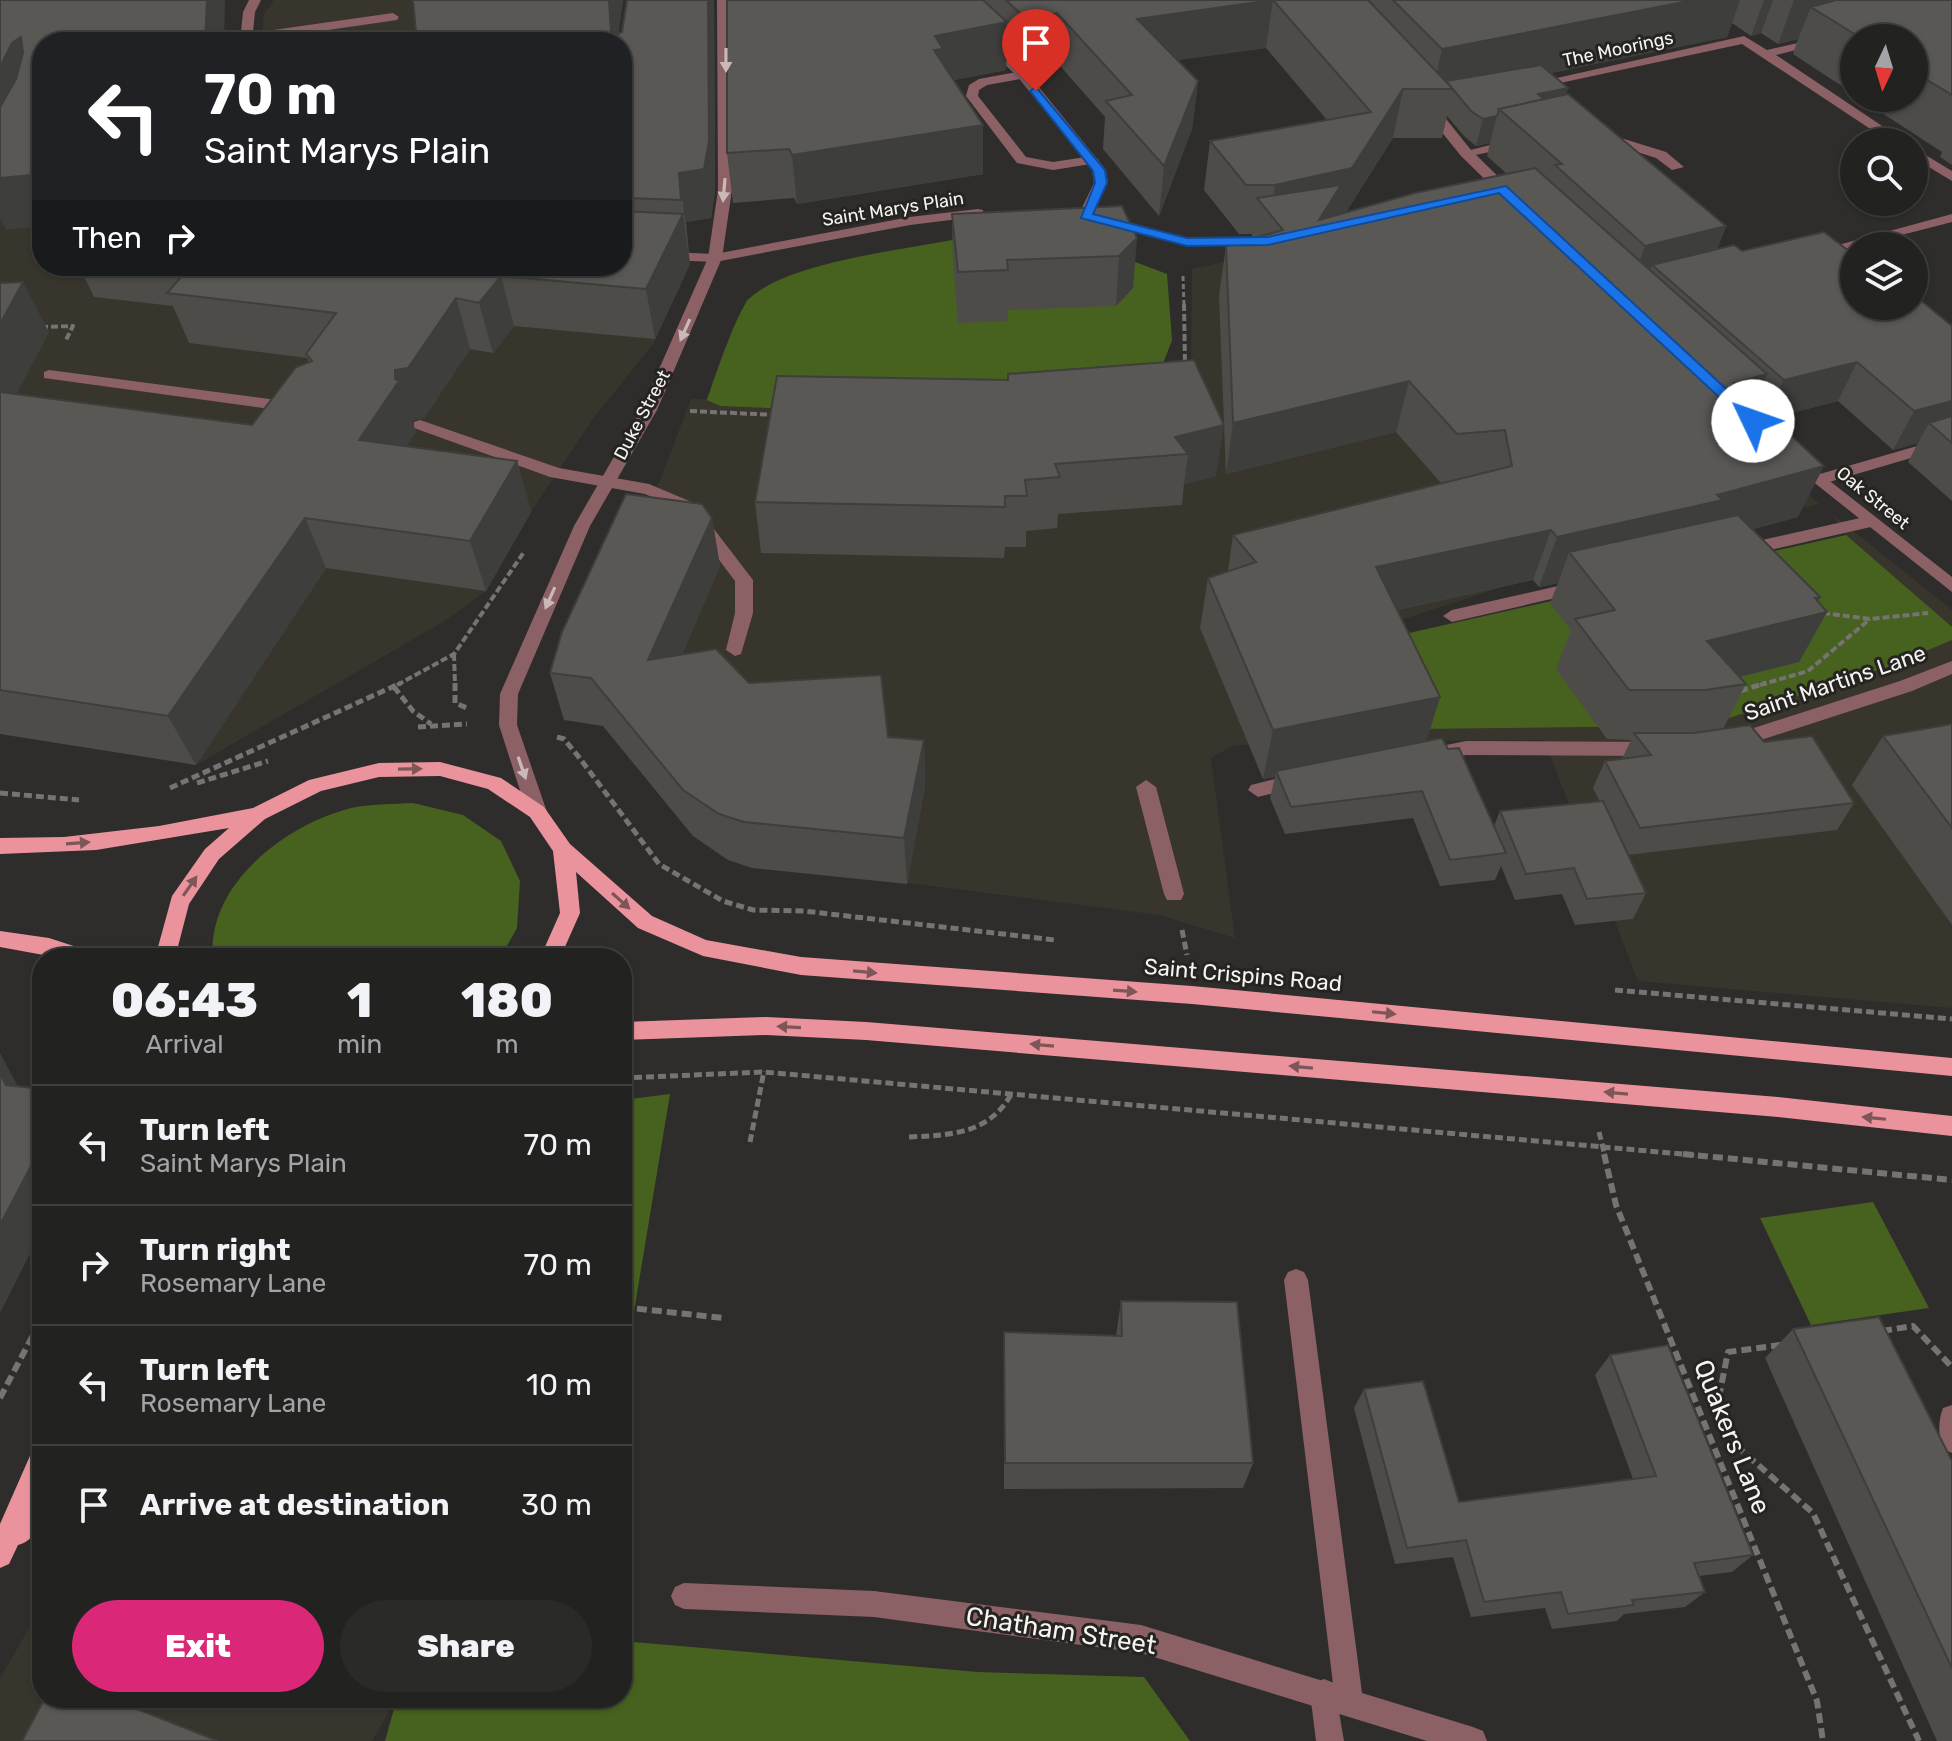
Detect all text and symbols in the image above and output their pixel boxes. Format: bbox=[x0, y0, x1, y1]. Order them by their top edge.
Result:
pin bbox=[1002, 9, 1070, 91]
icon: arrive bbox=[1014, 21, 1058, 65]
north arrow bbox=[1840, 24, 1928, 112]
map controls bbox=[1840, 24, 1928, 320]
street label: The Moorings bbox=[1561, 27, 1675, 71]
one-way arrow bbox=[720, 48, 732, 73]
text: 70 m bbox=[204, 62, 337, 128]
icon: left bbox=[72, 64, 176, 168]
button: search bbox=[1840, 128, 1928, 216]
text: Saint Marys Plain bbox=[204, 129, 490, 172]
one-way arrow bbox=[718, 178, 731, 203]
street label: Saint Marys Plain bbox=[821, 187, 965, 231]
icon: right bbox=[158, 216, 202, 260]
text: Then bbox=[72, 220, 142, 256]
button: layers bbox=[1840, 232, 1928, 320]
one-way arrow bbox=[678, 318, 692, 342]
street label: Duke Street bbox=[609, 366, 675, 464]
position arrow bbox=[1711, 379, 1795, 463]
street label: Oak Street bbox=[1832, 462, 1914, 534]
one-way arrow bbox=[543, 586, 556, 609]
street label: Saint Martins Lane bbox=[1741, 639, 1929, 727]
one-way arrow bbox=[517, 757, 529, 781]
one-way arrow bbox=[398, 763, 423, 776]
one-way arrow bbox=[66, 836, 91, 849]
one-way arrow bbox=[182, 875, 197, 896]
one-way arrow bbox=[611, 891, 630, 909]
street label: Saint Crispins Road bbox=[1143, 953, 1343, 997]
one-way arrow bbox=[853, 965, 878, 978]
text: 06:43 bbox=[111, 972, 258, 1029]
text: 1 bbox=[347, 972, 372, 1029]
text: 180 bbox=[461, 972, 553, 1029]
one-way arrow bbox=[1113, 984, 1138, 997]
one-way arrow bbox=[1372, 1007, 1397, 1020]
one-way arrow bbox=[776, 1020, 801, 1033]
text: Arrival bbox=[145, 1029, 224, 1060]
text: min bbox=[337, 1029, 382, 1060]
text: m bbox=[496, 1029, 519, 1060]
one-way arrow bbox=[1029, 1038, 1054, 1051]
one-way arrow bbox=[1288, 1060, 1313, 1073]
one-way arrow bbox=[1603, 1086, 1628, 1099]
one-way arrow bbox=[1862, 1111, 1887, 1124]
text: Turn left bbox=[140, 1112, 270, 1148]
icon: left bbox=[72, 1123, 116, 1167]
text: 70 m bbox=[524, 1127, 592, 1163]
text: Saint Marys Plain bbox=[140, 1148, 347, 1179]
text: Turn right bbox=[140, 1232, 291, 1268]
icon: right bbox=[72, 1243, 116, 1287]
text: 70 m bbox=[524, 1247, 592, 1283]
text: Rosemary Lane bbox=[140, 1268, 326, 1299]
text: Turn left bbox=[140, 1352, 270, 1388]
street label: Quakers Lane bbox=[1687, 1355, 1777, 1519]
icon: left bbox=[72, 1363, 116, 1407]
text: 10 m bbox=[526, 1367, 592, 1403]
text: Rosemary Lane bbox=[140, 1388, 326, 1419]
icon: arrive bbox=[72, 1483, 116, 1527]
text: Arrive at destination bbox=[140, 1487, 450, 1523]
text: 30 m bbox=[521, 1487, 592, 1523]
button: Exit bbox=[72, 1600, 324, 1692]
button: Share bbox=[340, 1600, 592, 1692]
street label: Chatham Street bbox=[964, 1601, 1158, 1661]

